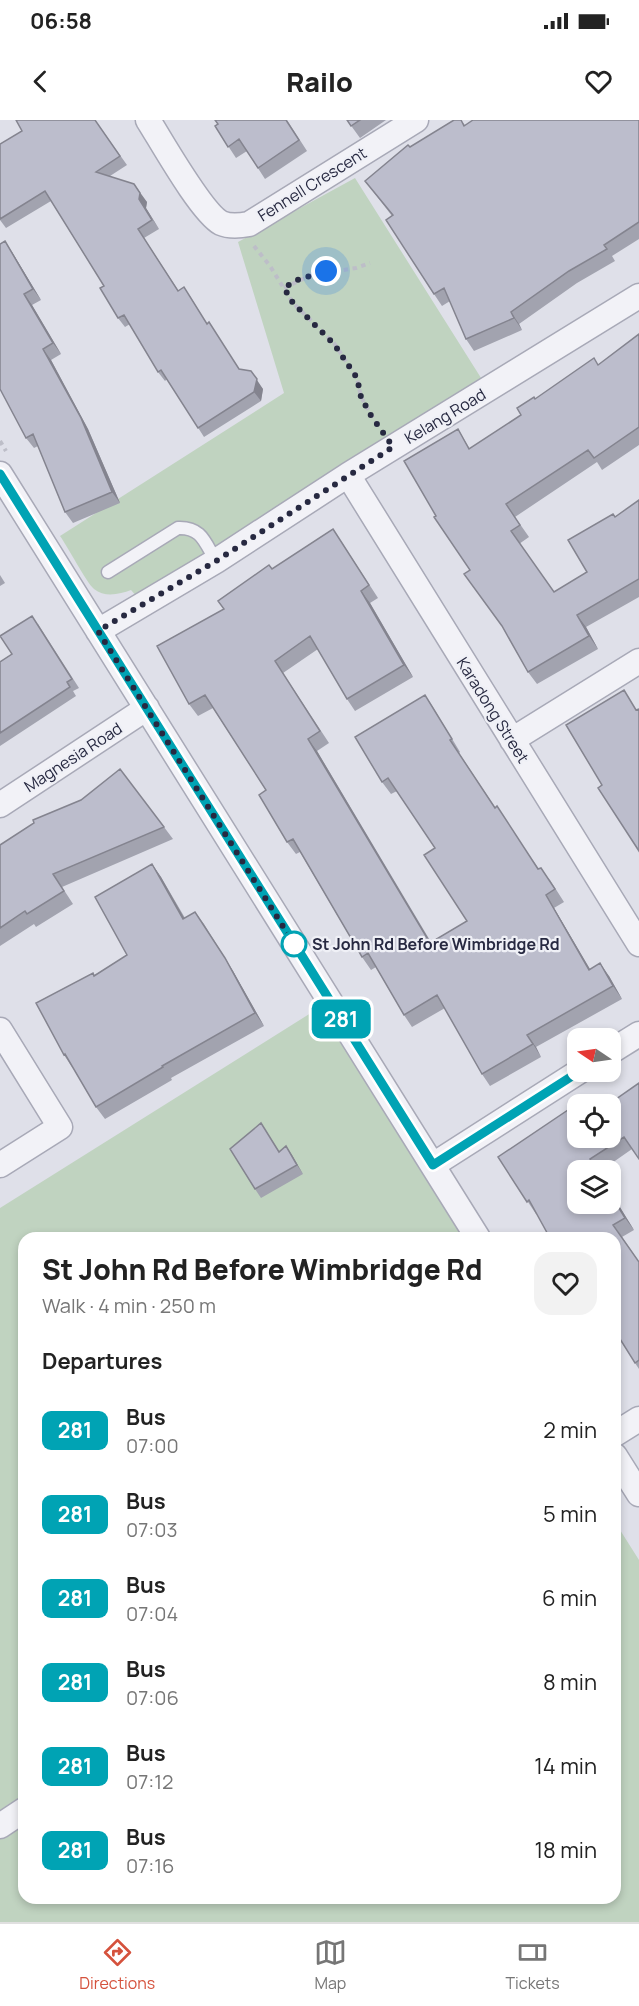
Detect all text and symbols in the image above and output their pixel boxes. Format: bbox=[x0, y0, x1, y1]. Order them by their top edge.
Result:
text: 06:58 bbox=[30, 6, 92, 36]
text: Railo bbox=[286, 63, 353, 100]
icon: back bbox=[24, 65, 57, 98]
icon: heart bbox=[582, 65, 615, 98]
street label: Fennell Crescent bbox=[253, 142, 371, 226]
your location bbox=[311, 256, 341, 286]
street label: Kelang Road bbox=[400, 383, 490, 449]
street label: Karadong Street bbox=[452, 653, 534, 767]
street label: Magnesia Road bbox=[20, 717, 126, 797]
marker: St John Rd Before Wimbridge Rd bbox=[281, 931, 307, 957]
place label: St John Rd Before Wimbridge Rd bbox=[312, 933, 560, 955]
line badge: 281 bbox=[306, 1000, 376, 1038]
text: 281 bbox=[324, 1005, 358, 1033]
north arrow bbox=[567, 1028, 621, 1082]
map controls bbox=[567, 1028, 621, 1214]
button: locate bbox=[567, 1094, 621, 1148]
button: layers bbox=[567, 1160, 621, 1214]
text: St John Rd Before Wimbridge Rd bbox=[42, 1250, 483, 1288]
button: heart bbox=[534, 1252, 597, 1315]
text: Walk · 4 min · 250 m bbox=[42, 1292, 216, 1319]
text: Departures bbox=[42, 1346, 162, 1376]
text: Bus bbox=[126, 1402, 166, 1432]
text: 2 min bbox=[543, 1415, 597, 1445]
text: 281 bbox=[58, 1416, 92, 1444]
text: 07:00 bbox=[126, 1432, 179, 1459]
text: Bus bbox=[126, 1486, 166, 1516]
text: 5 min bbox=[543, 1499, 597, 1529]
text: 281 bbox=[58, 1500, 92, 1528]
text: 07:03 bbox=[126, 1516, 177, 1543]
text: Bus bbox=[126, 1570, 166, 1600]
text: 6 min bbox=[542, 1583, 597, 1613]
text: 281 bbox=[58, 1584, 92, 1612]
text: 07:04 bbox=[126, 1600, 178, 1627]
text: Bus bbox=[126, 1654, 166, 1684]
text: 8 min bbox=[543, 1667, 597, 1697]
text: 281 bbox=[58, 1668, 92, 1696]
text: 07:06 bbox=[126, 1684, 179, 1711]
text: Bus bbox=[126, 1738, 166, 1768]
text: 14 min bbox=[534, 1751, 597, 1781]
text: 281 bbox=[58, 1752, 92, 1780]
text: 07:12 bbox=[126, 1768, 173, 1795]
text: Bus bbox=[126, 1822, 166, 1852]
text: 18 min bbox=[534, 1835, 597, 1865]
text: 281 bbox=[58, 1836, 92, 1864]
text: 07:16 bbox=[126, 1852, 174, 1879]
tab: Directions bbox=[79, 1936, 155, 1994]
tab: Map bbox=[314, 1936, 347, 1994]
tab: Tickets bbox=[506, 1936, 560, 1994]

